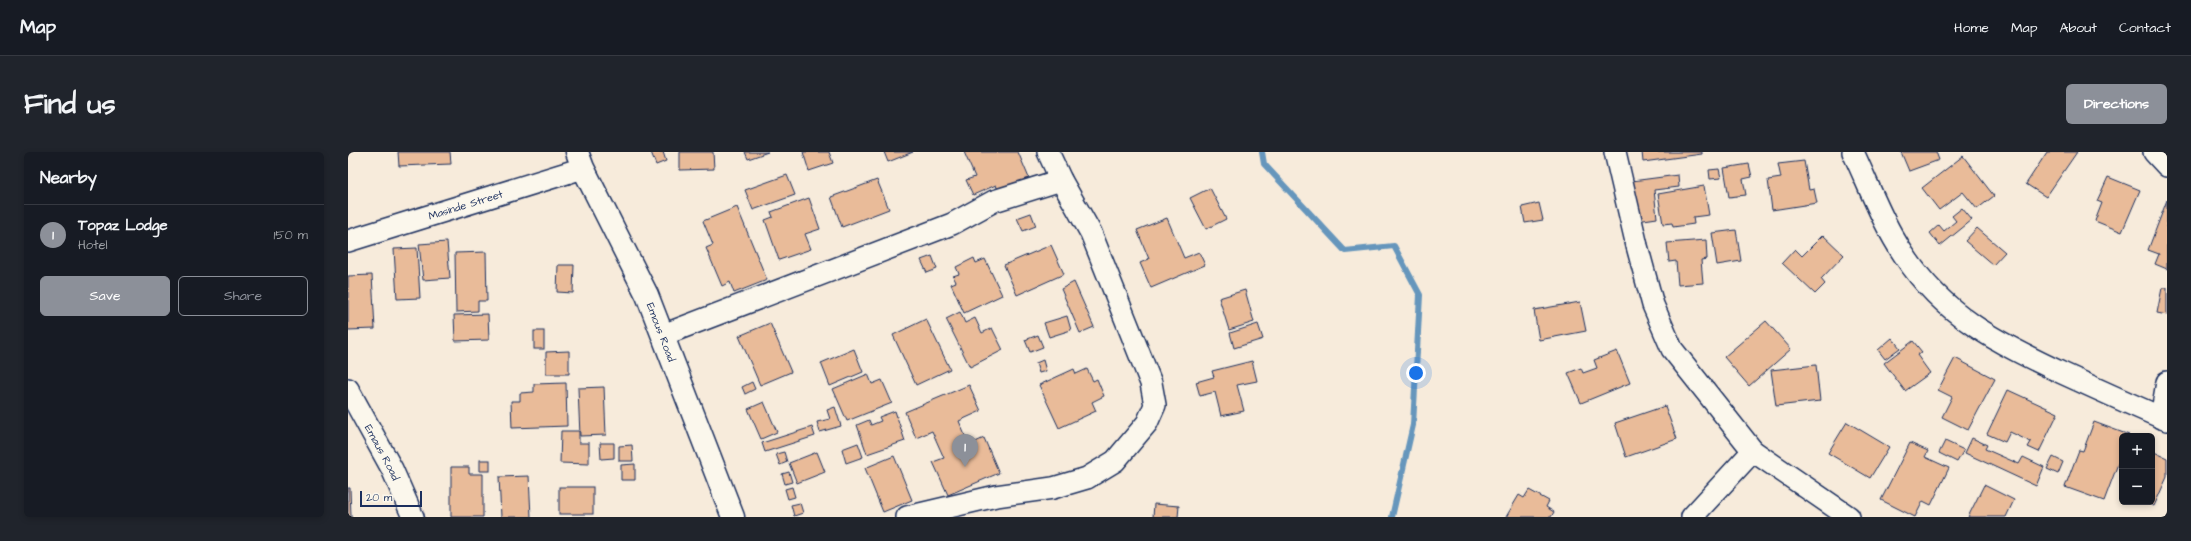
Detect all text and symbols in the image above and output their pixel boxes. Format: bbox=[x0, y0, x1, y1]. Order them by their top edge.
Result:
text: Map bbox=[20, 14, 56, 41]
text: Home bbox=[1954, 18, 1989, 38]
text: Map bbox=[2011, 18, 2037, 38]
text: About bbox=[2059, 18, 2097, 38]
text: Contact bbox=[2119, 18, 2171, 38]
button: Directions bbox=[2066, 84, 2167, 124]
text: Find us bbox=[24, 85, 115, 124]
text: Nearby bbox=[40, 166, 97, 190]
street label: Masinde Street bbox=[426, 186, 505, 224]
text: Topaz Lodge bbox=[78, 215, 168, 236]
text: 1 bbox=[52, 226, 54, 244]
text: 150 m bbox=[274, 226, 308, 244]
text: Hotel bbox=[78, 236, 108, 254]
button: Save bbox=[40, 276, 170, 316]
button: Share bbox=[178, 276, 308, 316]
street label: Emous Road bbox=[643, 301, 679, 364]
your location bbox=[1406, 363, 1426, 383]
street label: Emaus Road bbox=[361, 422, 403, 483]
map controls bbox=[2119, 433, 2155, 505]
button: + bbox=[2119, 433, 2155, 469]
pin: 1 bbox=[952, 434, 978, 467]
button: − bbox=[2119, 469, 2155, 505]
scale bar bbox=[360, 489, 422, 508]
text: 20 m bbox=[366, 490, 392, 505]

